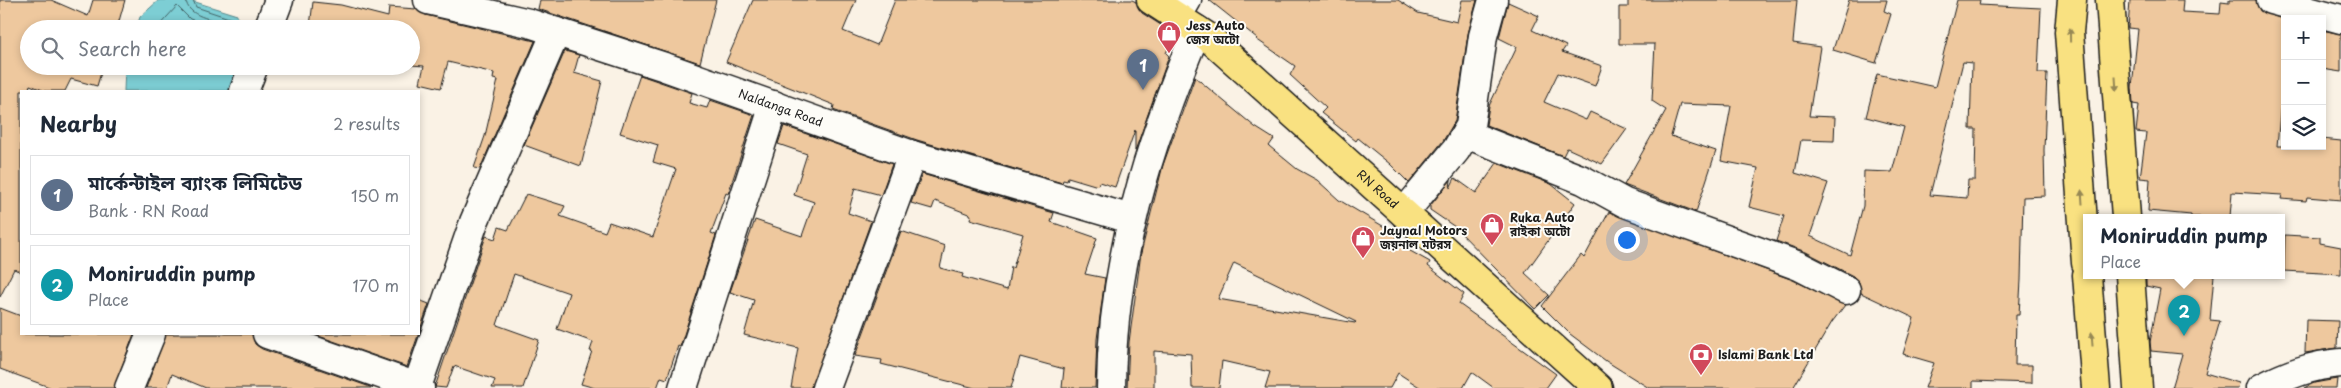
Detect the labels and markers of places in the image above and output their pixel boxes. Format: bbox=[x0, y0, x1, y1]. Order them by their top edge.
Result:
place label: Jess Auto জেস অটো bbox=[1186, 16, 1245, 48]
shop icon: Jess Auto জেস অটো bbox=[1156, 20, 1182, 54]
pin: 1 bbox=[1127, 49, 1159, 90]
place label: Ryka Auto রাইকা অটো bbox=[1509, 208, 1574, 240]
shop icon: Ryka Auto রাইকা অটো bbox=[1479, 212, 1505, 246]
place label: Jaynal Motors জয়নাল মটরস bbox=[1379, 221, 1468, 253]
shop icon: Jaynal Motors জয়নাল মটরস bbox=[1350, 225, 1376, 259]
pin: 2 bbox=[2168, 295, 2200, 336]
bank icon: Islami Bank Ltd bbox=[1688, 342, 1714, 376]
place label: Islami Bank Ltd bbox=[1718, 345, 1814, 363]

